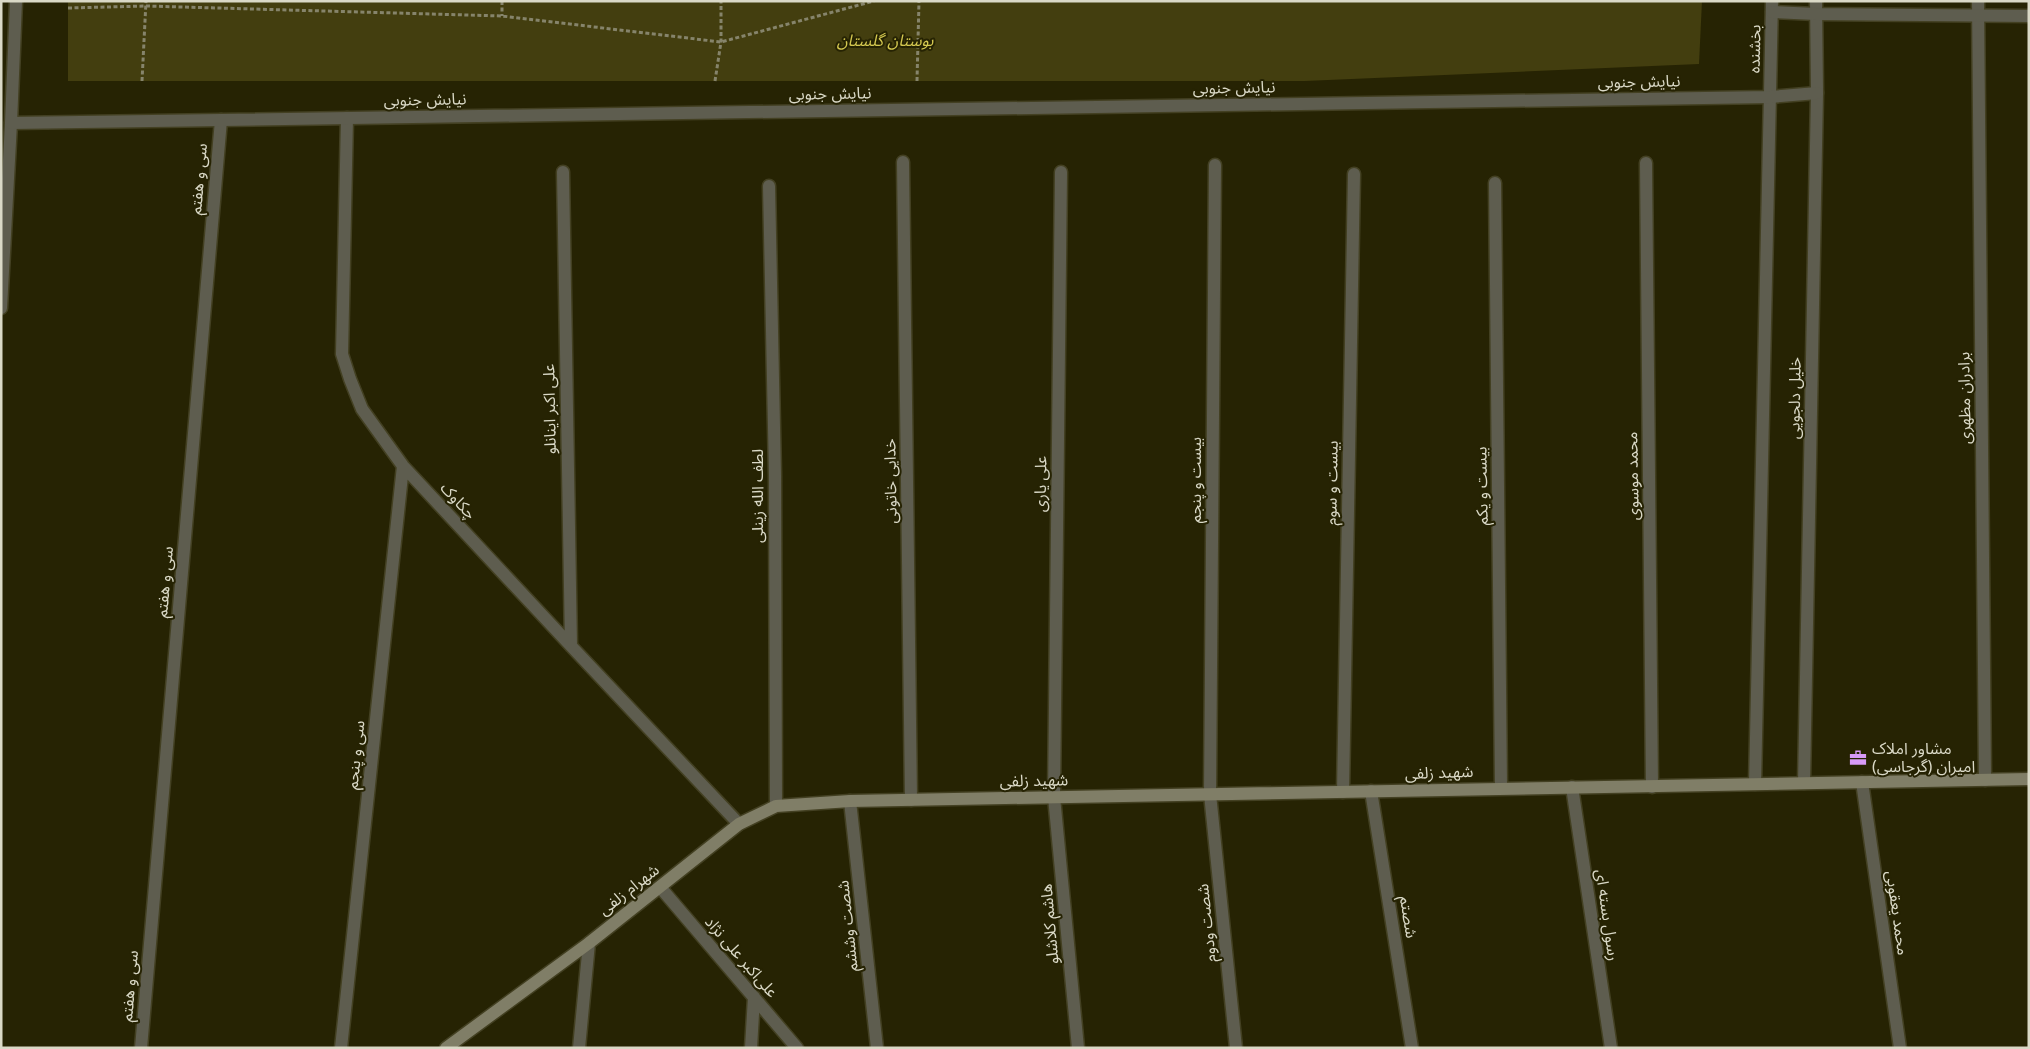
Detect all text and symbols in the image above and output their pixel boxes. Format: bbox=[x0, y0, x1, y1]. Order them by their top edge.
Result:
park label: بوستان گلستان bbox=[837, 24, 934, 58]
street label: بخشنده bbox=[1738, 24, 1772, 74]
street label: نیایش جنوبی bbox=[1597, 64, 1681, 100]
street label: نیایش جنوبی bbox=[1192, 70, 1276, 106]
street label: نیایش جنوبی bbox=[788, 76, 872, 112]
street label: نیایش جنوبی bbox=[383, 82, 467, 118]
street label: سی و هفتم bbox=[179, 142, 219, 216]
street label: برادران مظهری bbox=[1947, 351, 1983, 445]
street label: خلیل دلجویی bbox=[1777, 357, 1813, 439]
street label: علی اکبر اینانلو bbox=[532, 363, 568, 455]
street label: محمد موسوی bbox=[1615, 431, 1651, 521]
street label: بیست و پنجم bbox=[1179, 437, 1213, 523]
street label: خدایی خاتونی bbox=[873, 438, 909, 524]
street label: بیست و سوم bbox=[1314, 440, 1350, 526]
street label: بیست و یکم bbox=[1464, 446, 1500, 526]
street label: لطف الله زینلی bbox=[741, 449, 775, 543]
street label: علی یاری bbox=[1024, 456, 1058, 512]
street label: چکاوک bbox=[431, 474, 485, 528]
street label: سی و هفتم bbox=[145, 545, 185, 619]
street label: سی و پنجم bbox=[335, 719, 377, 791]
place label: مشاور املاک امیران (گرجاسی) bbox=[1872, 732, 1975, 784]
office icon: مشاور املاک امیران (گرجاسی) bbox=[1848, 748, 1868, 768]
street label: شهید زلفی bbox=[1404, 755, 1474, 791]
street label: شهید زلفی bbox=[999, 763, 1069, 799]
street label: شهرام زلفی bbox=[590, 855, 668, 925]
street label: رسول بسته ای bbox=[1584, 867, 1630, 963]
street label: محمد یعقوبی bbox=[1874, 868, 1920, 958]
street label: شصت وششم bbox=[826, 879, 870, 973]
street label: هاشم کلاشلو bbox=[1030, 882, 1070, 966]
street label: شصت ودوم bbox=[1186, 882, 1228, 964]
street label: شصتم bbox=[1388, 893, 1428, 941]
street label: علی‌اکبر علی نژاد bbox=[695, 908, 787, 1006]
street label: سی و هفتم bbox=[110, 949, 150, 1023]

